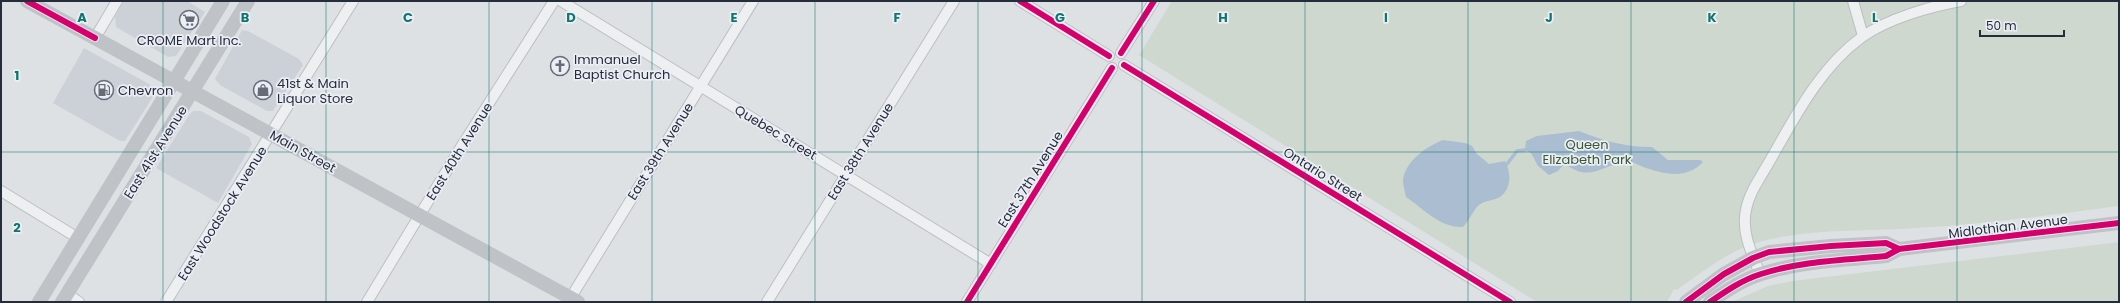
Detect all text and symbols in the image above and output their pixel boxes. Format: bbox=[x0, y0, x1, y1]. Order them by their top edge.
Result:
text: A bbox=[77, 8, 87, 27]
text: B bbox=[241, 8, 250, 27]
text: C bbox=[403, 8, 413, 27]
text: D bbox=[566, 8, 576, 27]
text: E bbox=[730, 8, 738, 27]
text: F bbox=[893, 8, 901, 27]
text: G bbox=[1055, 8, 1065, 27]
text: H bbox=[1218, 8, 1228, 27]
text: I bbox=[1384, 8, 1388, 27]
text: J bbox=[1545, 8, 1553, 27]
text: K bbox=[1707, 8, 1717, 27]
text: L bbox=[1872, 8, 1878, 27]
supermarket icon: CROME Mart Inc. bbox=[178, 9, 200, 31]
scale bar bbox=[1980, 12, 2064, 38]
text: 50 m bbox=[1986, 17, 2017, 34]
place label: CROME Mart Inc. bbox=[137, 31, 242, 50]
place label: Immanuel Baptist Church bbox=[574, 50, 670, 84]
church icon: Immanuel Baptist Church bbox=[549, 55, 571, 77]
text: 1 bbox=[15, 66, 19, 85]
place label: 41st & Main Liquor Store bbox=[277, 74, 353, 108]
fuel station icon: Chevron bbox=[93, 79, 115, 101]
shop icon: 41st & Main Liquor Store bbox=[252, 79, 274, 101]
place label: Chevron bbox=[118, 81, 173, 100]
street label: East 40th Avenue bbox=[422, 99, 497, 204]
street label: East 39th Avenue bbox=[623, 99, 698, 204]
street label: East 38th Avenue bbox=[823, 99, 898, 204]
street label: Quebec Street bbox=[731, 100, 821, 165]
street label: East 41st Avenue bbox=[119, 102, 192, 202]
street label: Main Street bbox=[266, 125, 340, 178]
street label: East 37th Avenue bbox=[993, 127, 1068, 231]
park label: Queen Elizabeth Park bbox=[1543, 135, 1632, 169]
street label: East Woodstock Avenue bbox=[173, 142, 272, 284]
street label: Ontario Street bbox=[1280, 143, 1366, 206]
street label: Midlothian Avenue bbox=[1947, 210, 2069, 243]
text: 2 bbox=[13, 218, 21, 237]

